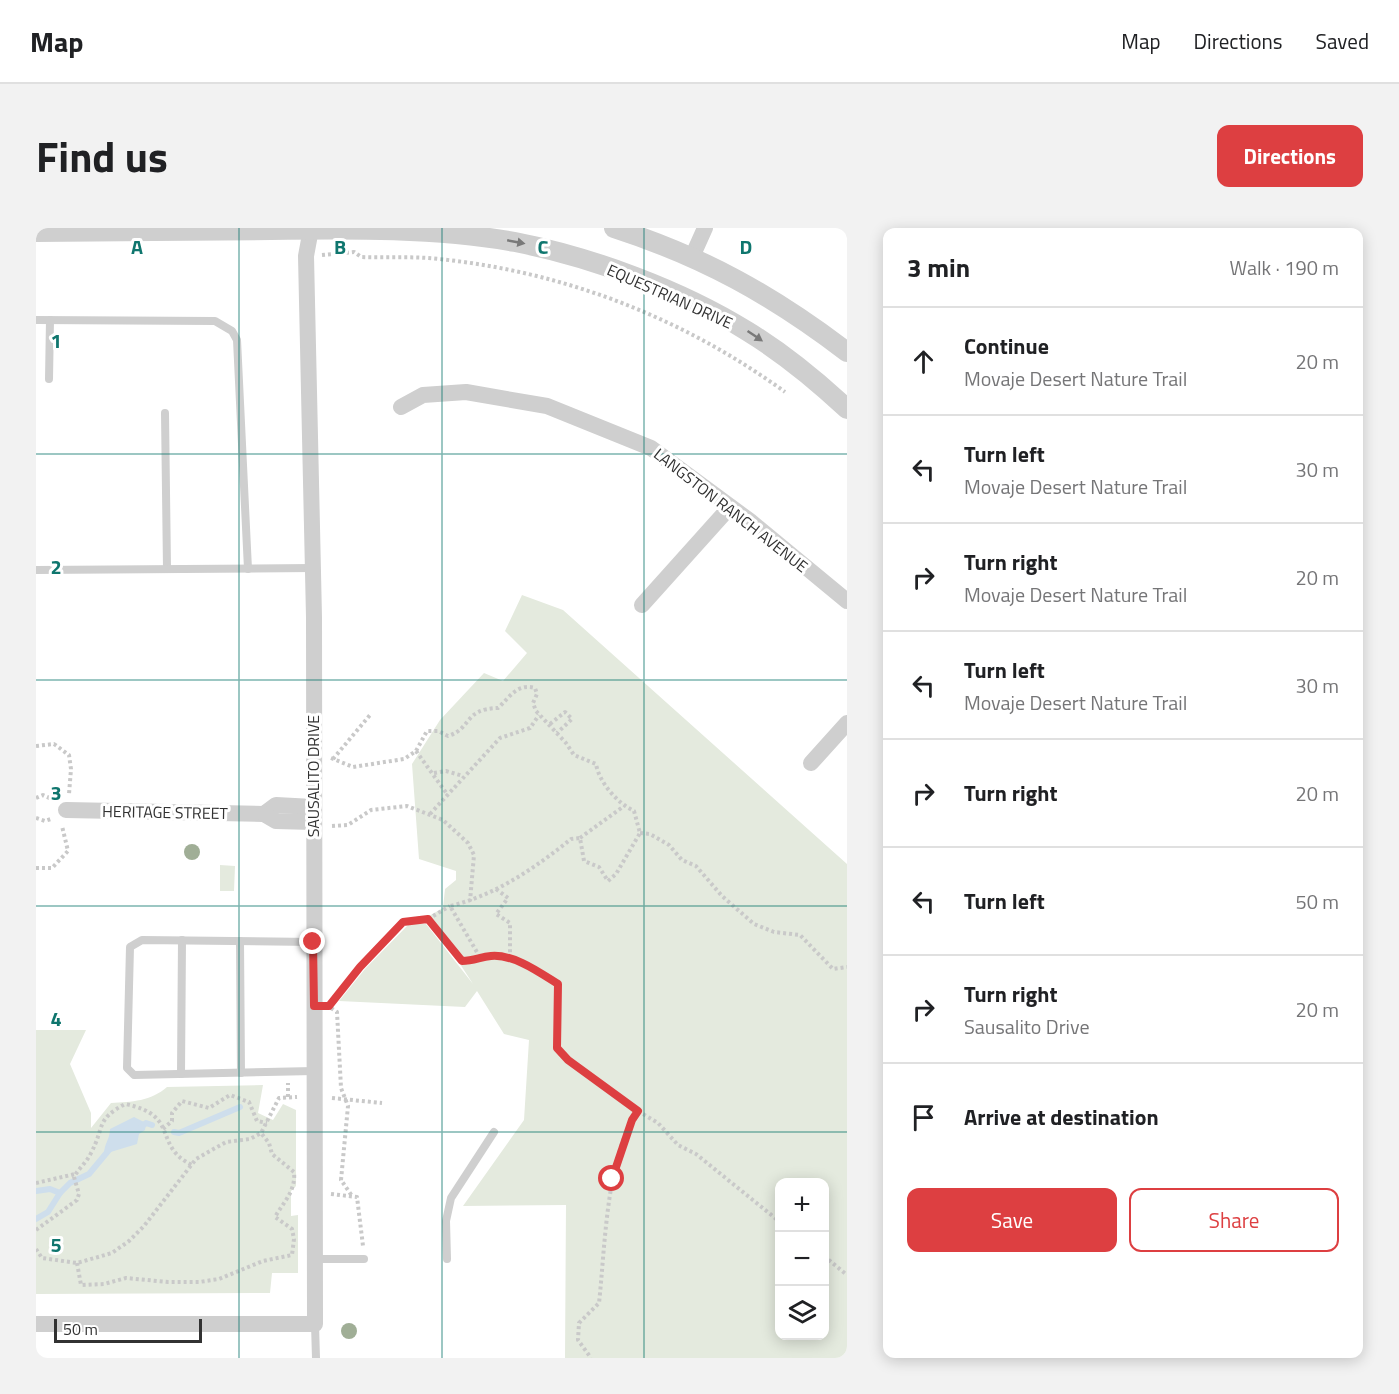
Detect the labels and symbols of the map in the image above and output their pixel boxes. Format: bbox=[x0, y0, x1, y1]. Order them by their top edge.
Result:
text: A bbox=[131, 231, 143, 262]
text: B bbox=[334, 231, 346, 262]
text: C bbox=[538, 231, 549, 262]
text: D bbox=[740, 231, 752, 262]
one-way arrow bbox=[507, 238, 526, 247]
street label: EQUESTRIAN DRIVE bbox=[603, 257, 737, 335]
text: 1 bbox=[50, 325, 62, 356]
one-way arrow bbox=[747, 330, 763, 341]
street label: LANGSTON RANCH AVENUE bbox=[649, 442, 813, 578]
text: 2 bbox=[50, 551, 62, 582]
street label: SAUSALITO DRIVE bbox=[301, 715, 325, 837]
text: 3 bbox=[50, 777, 62, 808]
street label: HERITAGE STREET bbox=[102, 799, 229, 825]
route end bbox=[299, 928, 325, 954]
text: 4 bbox=[50, 1003, 62, 1034]
route start bbox=[598, 1165, 624, 1191]
text: 5 bbox=[50, 1229, 62, 1260]
scale bar bbox=[54, 1316, 202, 1344]

